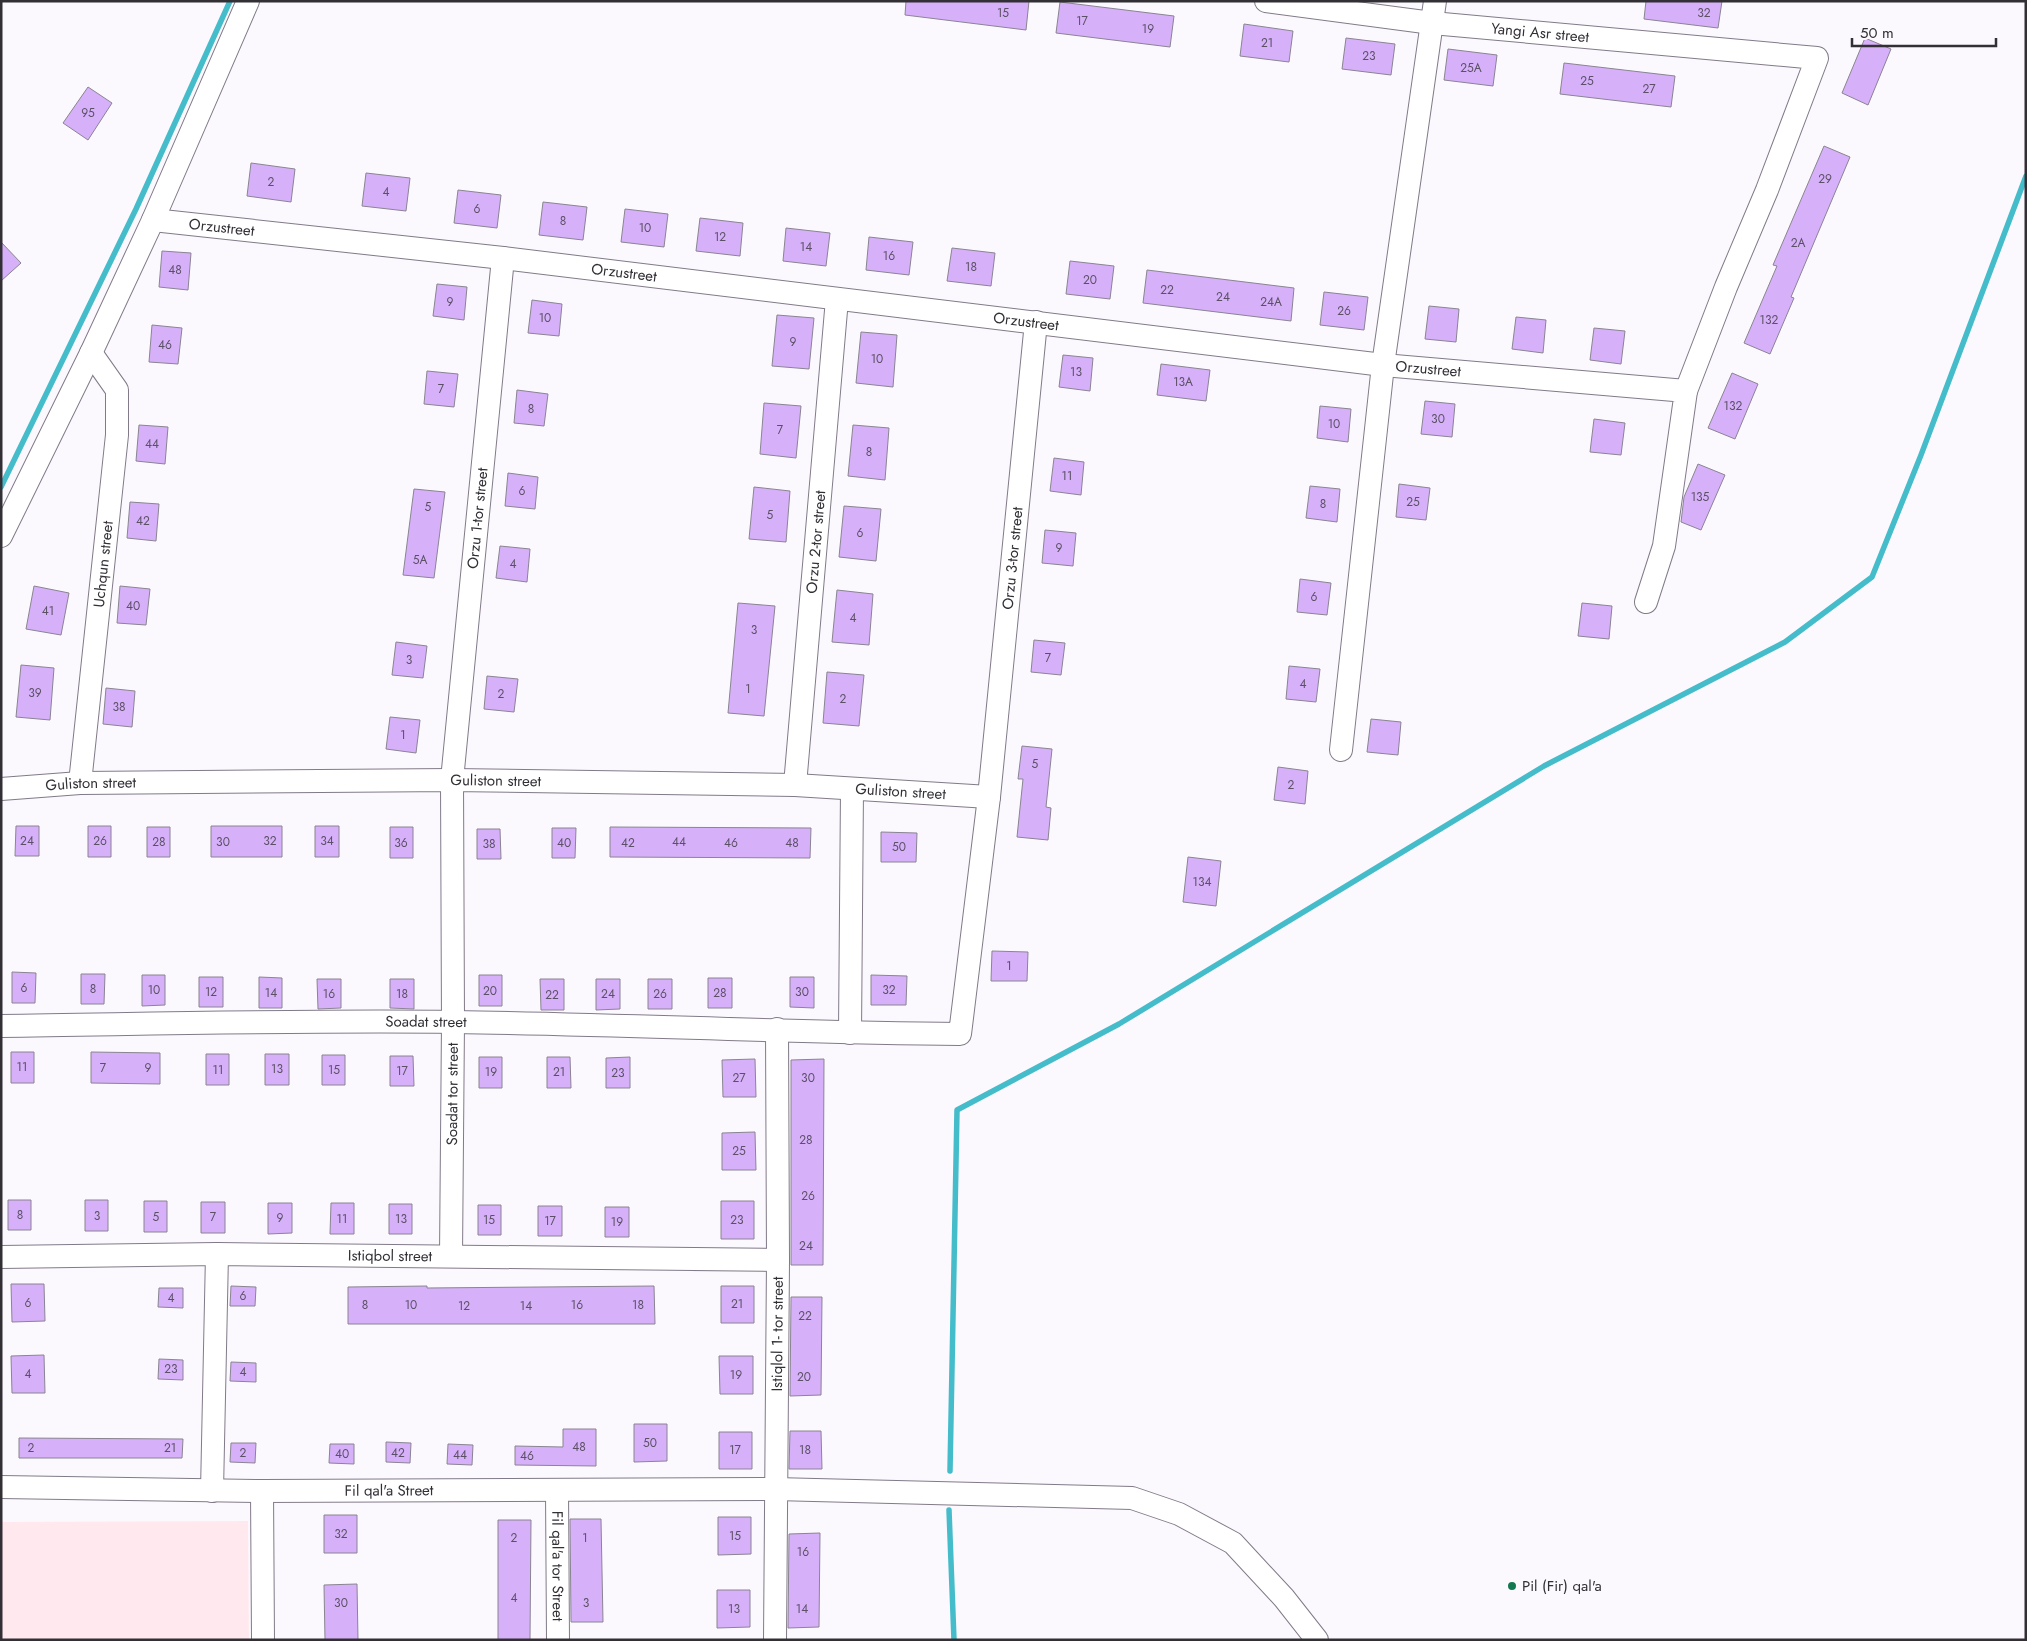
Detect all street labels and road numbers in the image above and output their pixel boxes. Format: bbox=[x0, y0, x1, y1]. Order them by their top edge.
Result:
street label: Yangi Asr street bbox=[1490, 17, 1590, 48]
street label: Orzustreet bbox=[188, 213, 256, 242]
street label: Orzustreet bbox=[590, 258, 658, 288]
street label: Orzustreet bbox=[992, 307, 1060, 337]
street label: Orzustreet bbox=[1395, 355, 1462, 383]
street label: Orzu 1-tor street bbox=[462, 466, 494, 570]
street label: Orzu 2-tor street bbox=[801, 489, 831, 594]
street label: Orzu 3-tor street bbox=[997, 505, 1029, 611]
street label: Uchqun street bbox=[88, 519, 119, 609]
street label: Guliston street bbox=[450, 769, 542, 792]
street label: Guliston street bbox=[45, 772, 137, 797]
street label: Guliston street bbox=[855, 778, 947, 805]
street label: Soadat street bbox=[385, 1010, 467, 1033]
street label: Soadat tor street bbox=[441, 1042, 464, 1145]
street label: Istiqbol street bbox=[348, 1244, 433, 1267]
street label: Istiqlol 1- tor street bbox=[766, 1276, 789, 1392]
street label: Fil qal'a Street bbox=[344, 1479, 434, 1502]
street label: Fil qal'a tor Street bbox=[546, 1511, 569, 1622]

